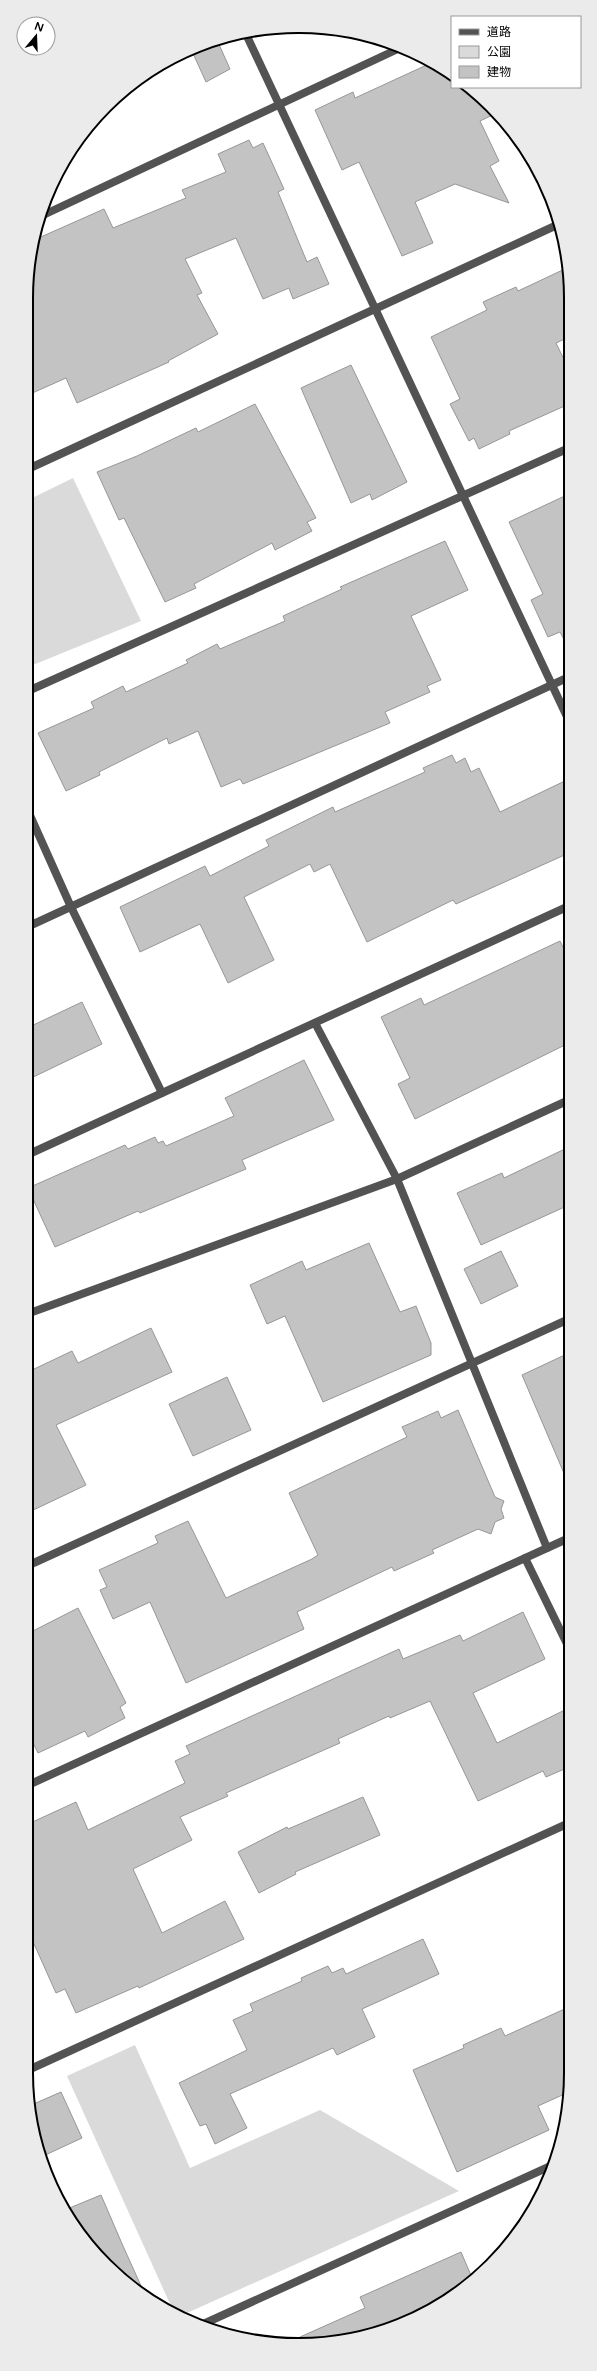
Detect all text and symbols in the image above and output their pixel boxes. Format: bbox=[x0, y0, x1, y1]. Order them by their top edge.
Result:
north arrow bbox=[16, 16, 56, 56]
legend bbox=[451, 16, 581, 88]
text: N bbox=[33, 19, 45, 35]
text: 道路 bbox=[487, 25, 511, 39]
text: 公園 bbox=[487, 45, 511, 59]
text: 建物 bbox=[487, 65, 511, 79]

